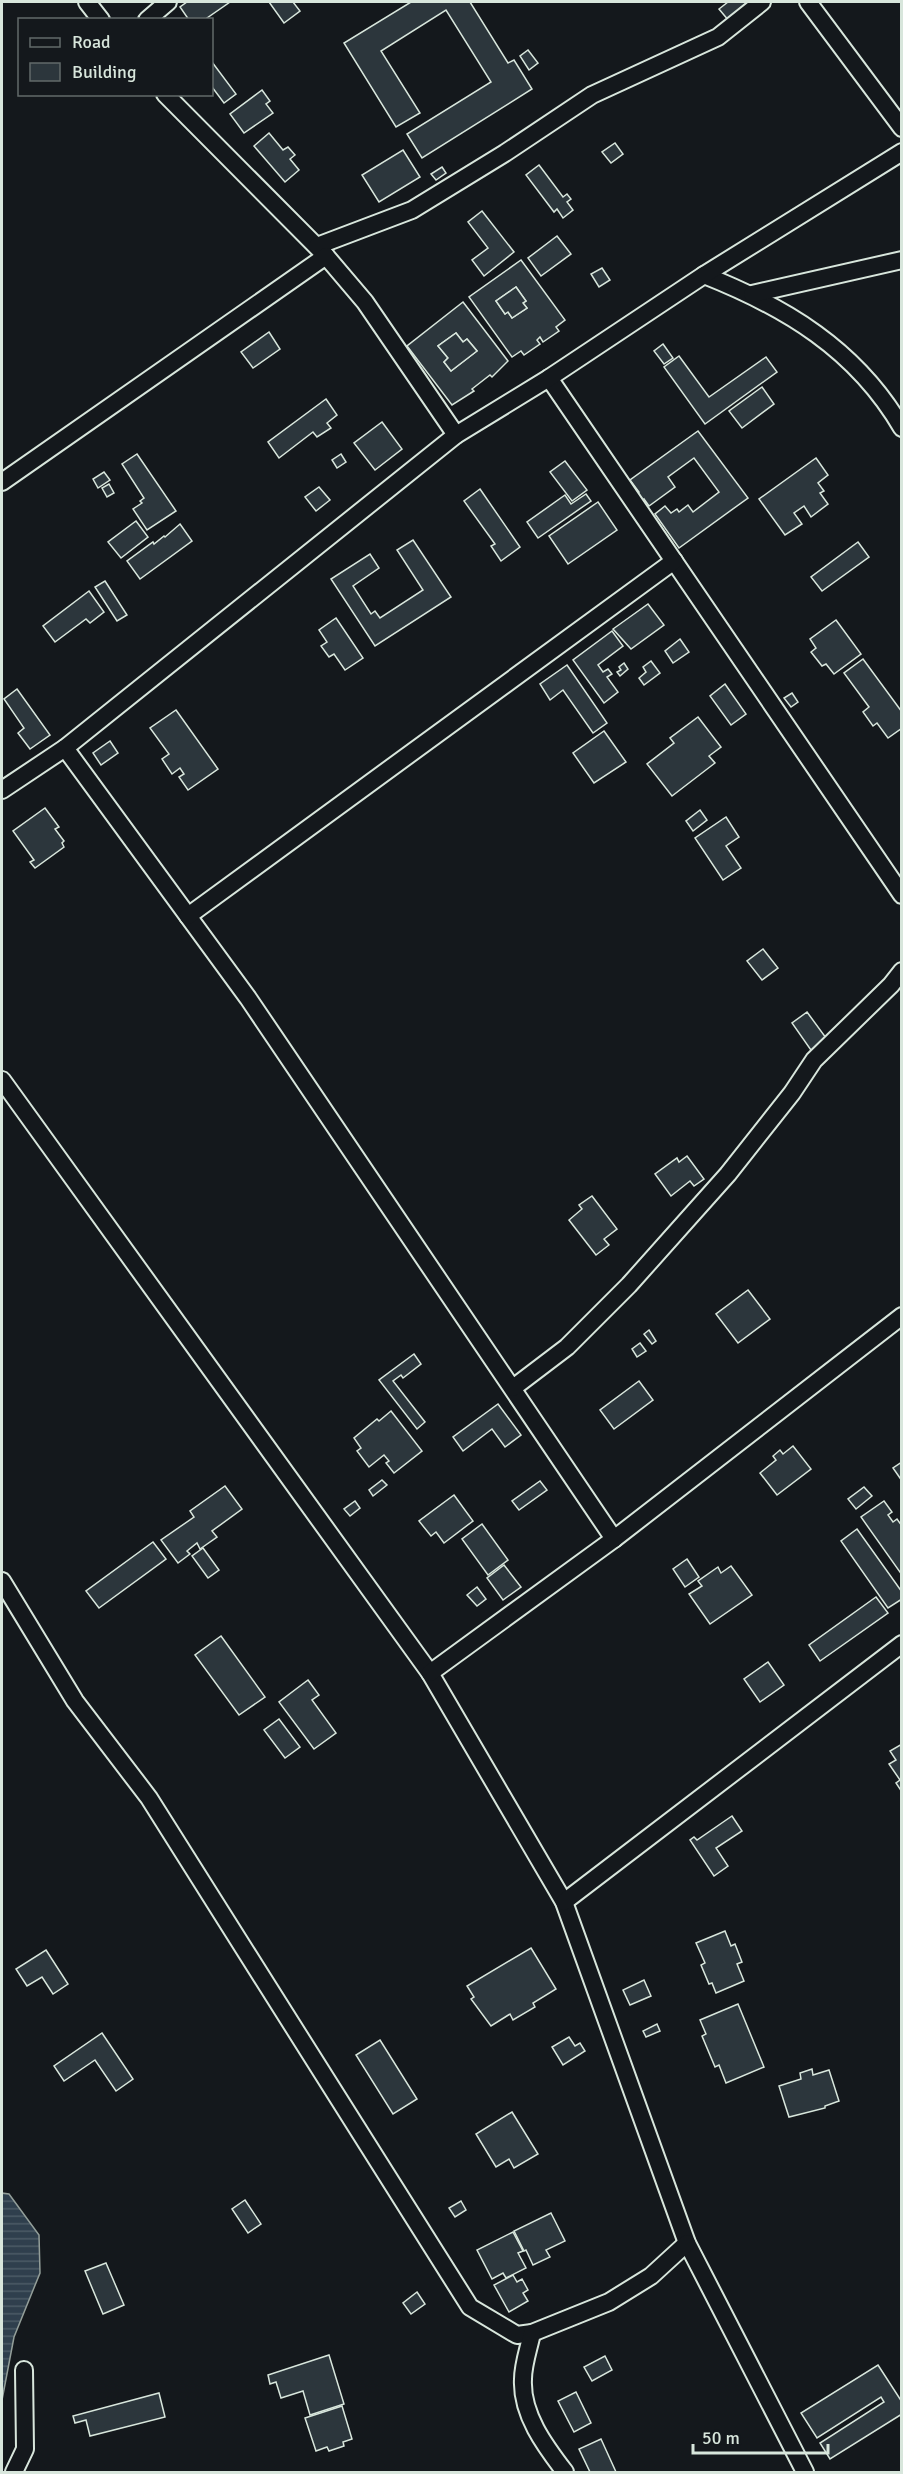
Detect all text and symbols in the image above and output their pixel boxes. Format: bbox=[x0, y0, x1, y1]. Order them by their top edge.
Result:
legend bbox=[18, 18, 213, 96]
text: Road bbox=[72, 31, 111, 53]
text: Building bbox=[72, 61, 136, 83]
scale bar bbox=[693, 2417, 828, 2455]
text: 50 m bbox=[702, 2427, 740, 2449]

